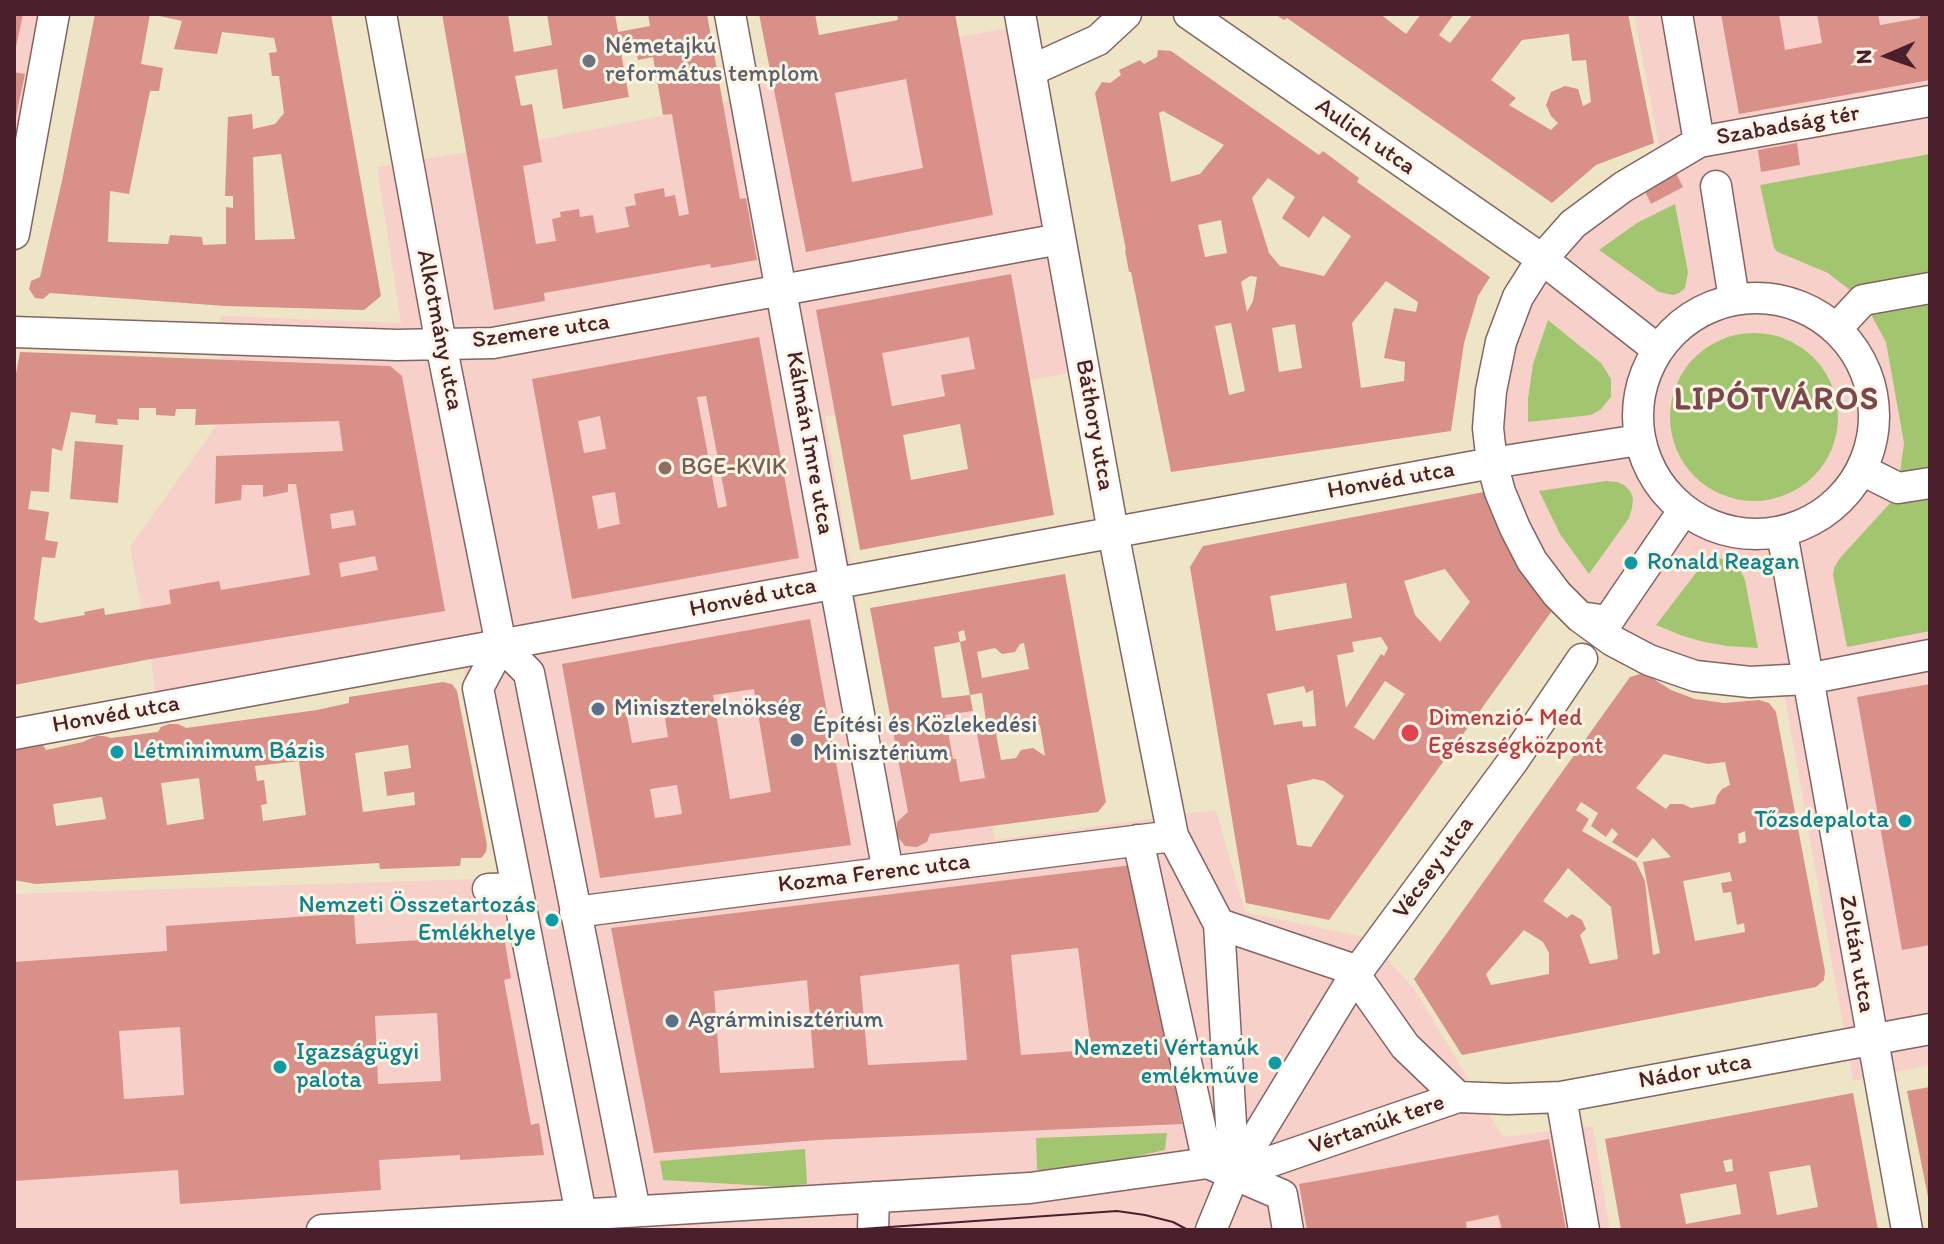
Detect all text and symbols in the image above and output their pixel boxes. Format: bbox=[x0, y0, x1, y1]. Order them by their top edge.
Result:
north arrow bbox=[1848, 16, 1928, 96]
place label: Németajkú református templom bbox=[605, 33, 819, 89]
text: N bbox=[1850, 49, 1877, 65]
marker: Németajkú református templom bbox=[580, 52, 598, 70]
street label: Aulich utca bbox=[1309, 92, 1421, 182]
street label: Szabadság tér bbox=[1714, 99, 1862, 153]
street label: Alkotmány utca bbox=[409, 247, 469, 413]
street label: Szemere utca bbox=[471, 308, 611, 356]
street label: Kálmán Imre utca bbox=[779, 349, 839, 537]
street label: Báthory utca bbox=[1068, 357, 1120, 493]
district label: LIPÓTVÁROS bbox=[1673, 382, 1881, 420]
place label: BGE-KVIK bbox=[681, 454, 787, 482]
street label: Honvéd utca bbox=[1325, 456, 1457, 506]
marker: BGE-KVIK bbox=[656, 459, 674, 477]
place label: Ronald Reagan bbox=[1647, 549, 1799, 577]
marker: Ronald Reagan bbox=[1622, 554, 1640, 572]
street label: Honvéd utca bbox=[687, 572, 819, 624]
street label: Honvéd utca bbox=[50, 690, 182, 740]
place label: Miniszterelnökség bbox=[614, 695, 801, 723]
marker: Miniszterelnökség bbox=[589, 700, 607, 718]
place label: Dimenzió- Med Egészségközpont bbox=[1428, 705, 1604, 761]
place label: Építési és Közlekedési Minisztérium bbox=[813, 712, 1037, 768]
marker: Dimenzió- Med Egészségközpont bbox=[1399, 722, 1421, 744]
marker: Építési és Közlekedési Minisztérium bbox=[788, 731, 806, 749]
place label: Létminimum Bázis bbox=[133, 738, 325, 766]
marker: Létminimum Bázis bbox=[108, 743, 126, 761]
place label: Tőzsdepalota bbox=[1754, 807, 1889, 835]
street label: Vécsey utca bbox=[1387, 811, 1481, 925]
marker: Tőzsdepalota bbox=[1896, 812, 1914, 830]
street label: Kozma Ferenc utca bbox=[776, 848, 972, 900]
place label: Nemzeti Összetartozás Emlékhelye bbox=[299, 892, 536, 948]
street label: Zoltán utca bbox=[1832, 893, 1880, 1015]
marker: Nemzeti Összetartozás Emlékhelye bbox=[543, 911, 561, 929]
place label: Agrárminisztérium bbox=[688, 1007, 883, 1035]
marker: Agrárminisztérium bbox=[663, 1012, 681, 1030]
place label: Nemzeti Vértanúk emlékműve bbox=[1073, 1035, 1259, 1091]
place label: Igazságügyi palota bbox=[296, 1039, 419, 1095]
street label: Nádor utca bbox=[1637, 1048, 1753, 1096]
marker: Nemzeti Vértanúk emlékműve bbox=[1266, 1054, 1284, 1072]
marker: Igazságügyi palota bbox=[271, 1058, 289, 1076]
street label: Vértanúk tere bbox=[1306, 1088, 1448, 1162]

